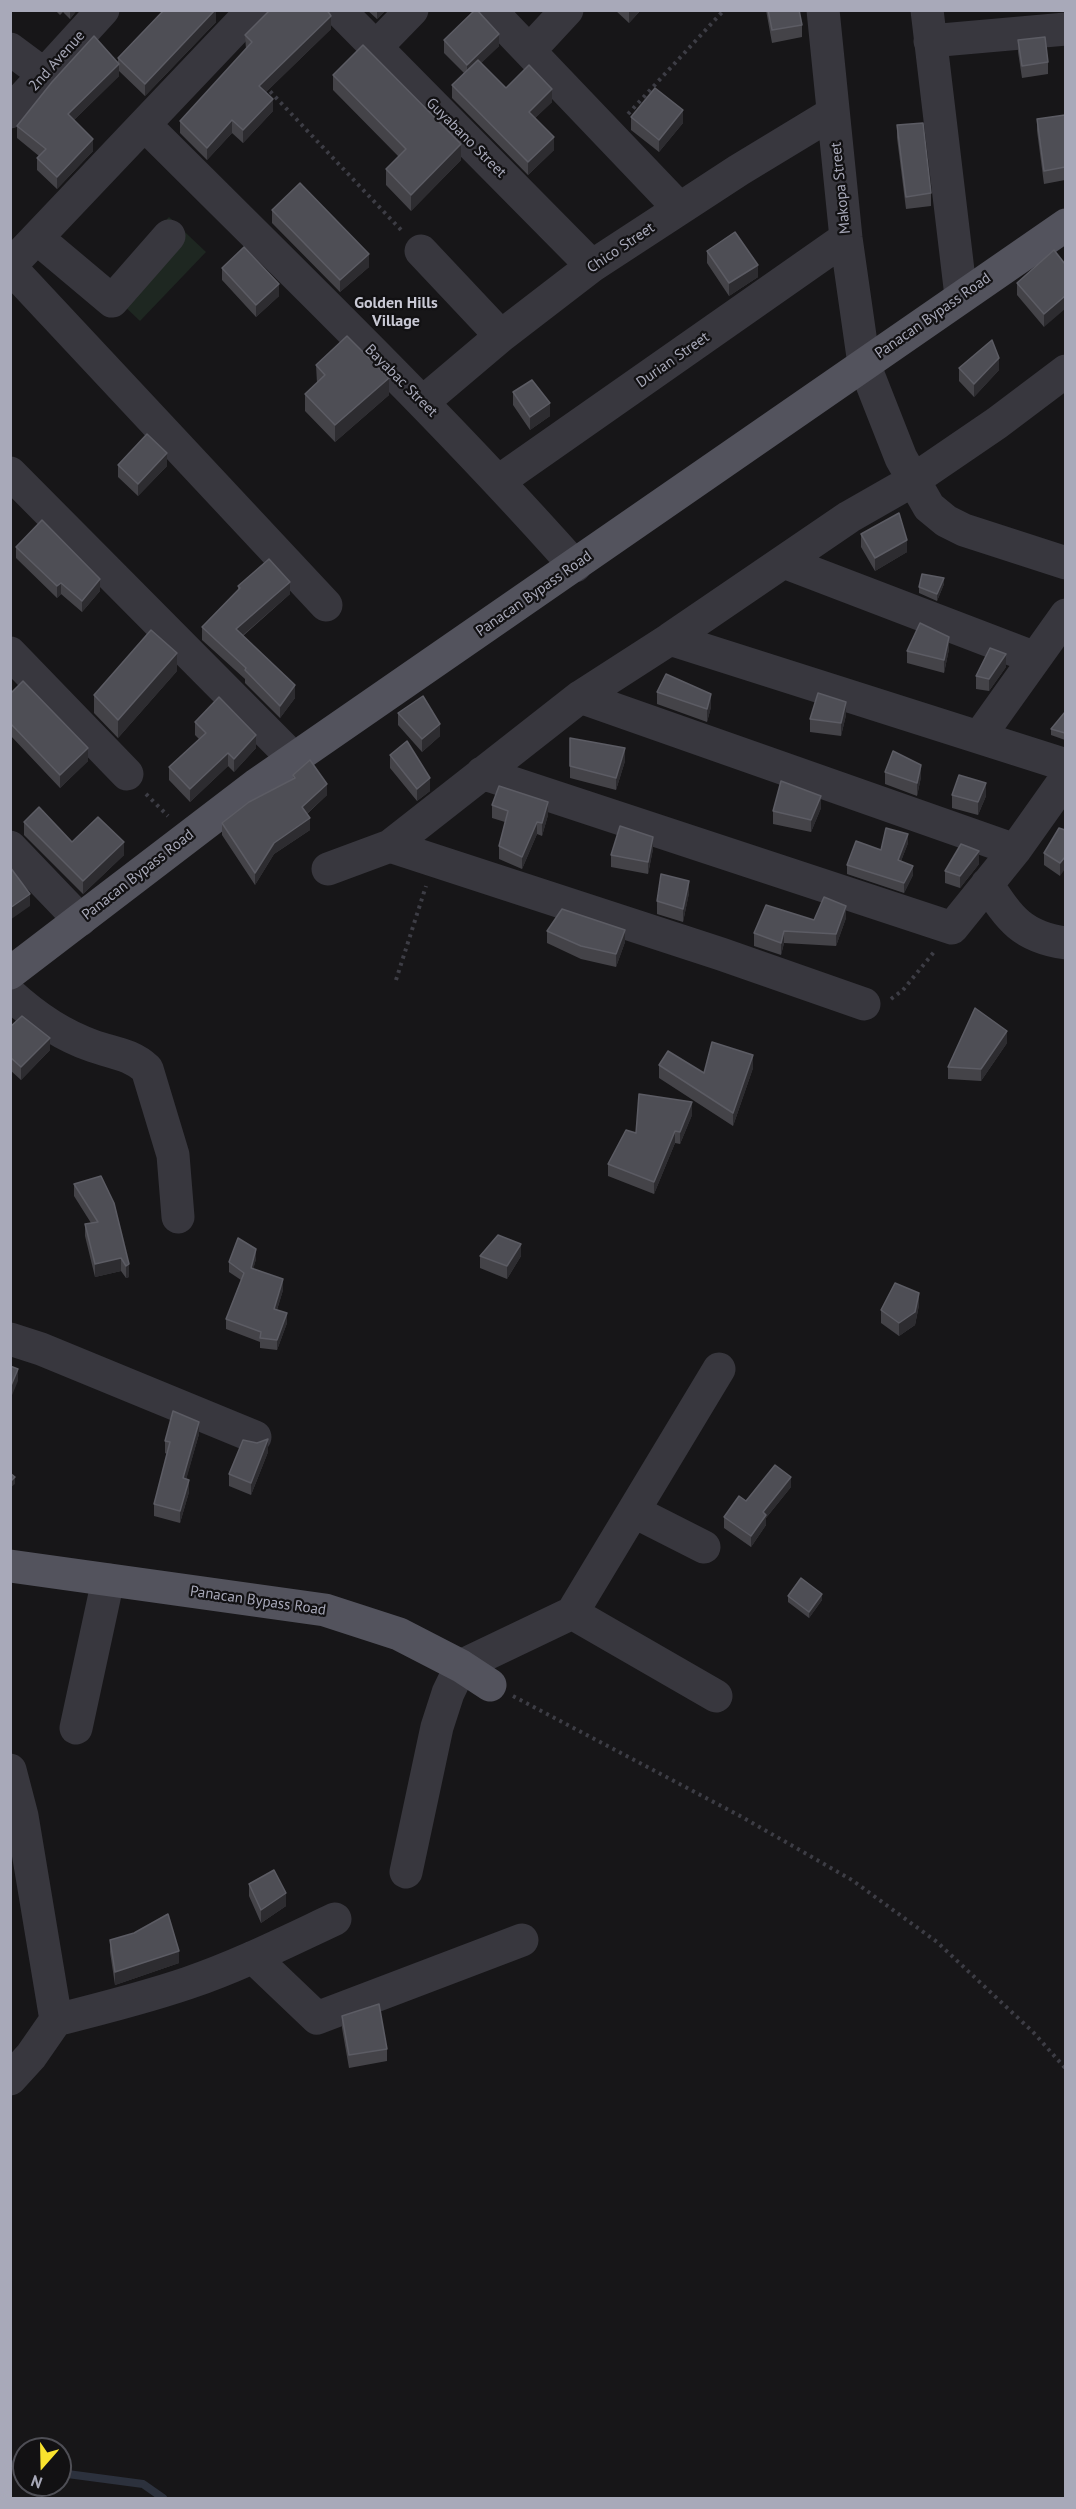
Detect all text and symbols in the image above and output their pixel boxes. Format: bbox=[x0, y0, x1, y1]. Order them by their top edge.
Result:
street label: 2nd Avenue bbox=[25, 27, 89, 95]
street label: Guyabano Street bbox=[422, 94, 510, 182]
street label: Makopa Street bbox=[827, 141, 855, 235]
street label: Chico Street bbox=[584, 219, 658, 277]
street label: Panacan Bypass Road bbox=[872, 269, 994, 363]
district label: Golden Hills Village bbox=[354, 293, 438, 331]
street label: Durian Street bbox=[633, 328, 713, 392]
street label: Bayabac Street bbox=[361, 341, 441, 421]
street label: Panacan Bypass Road bbox=[473, 547, 595, 641]
street label: Panacan Bypass Road bbox=[78, 826, 198, 924]
street label: Panacan Bypass Road bbox=[189, 1583, 327, 1619]
north arrow bbox=[12, 2437, 72, 2497]
text: N bbox=[28, 2471, 45, 2493]

